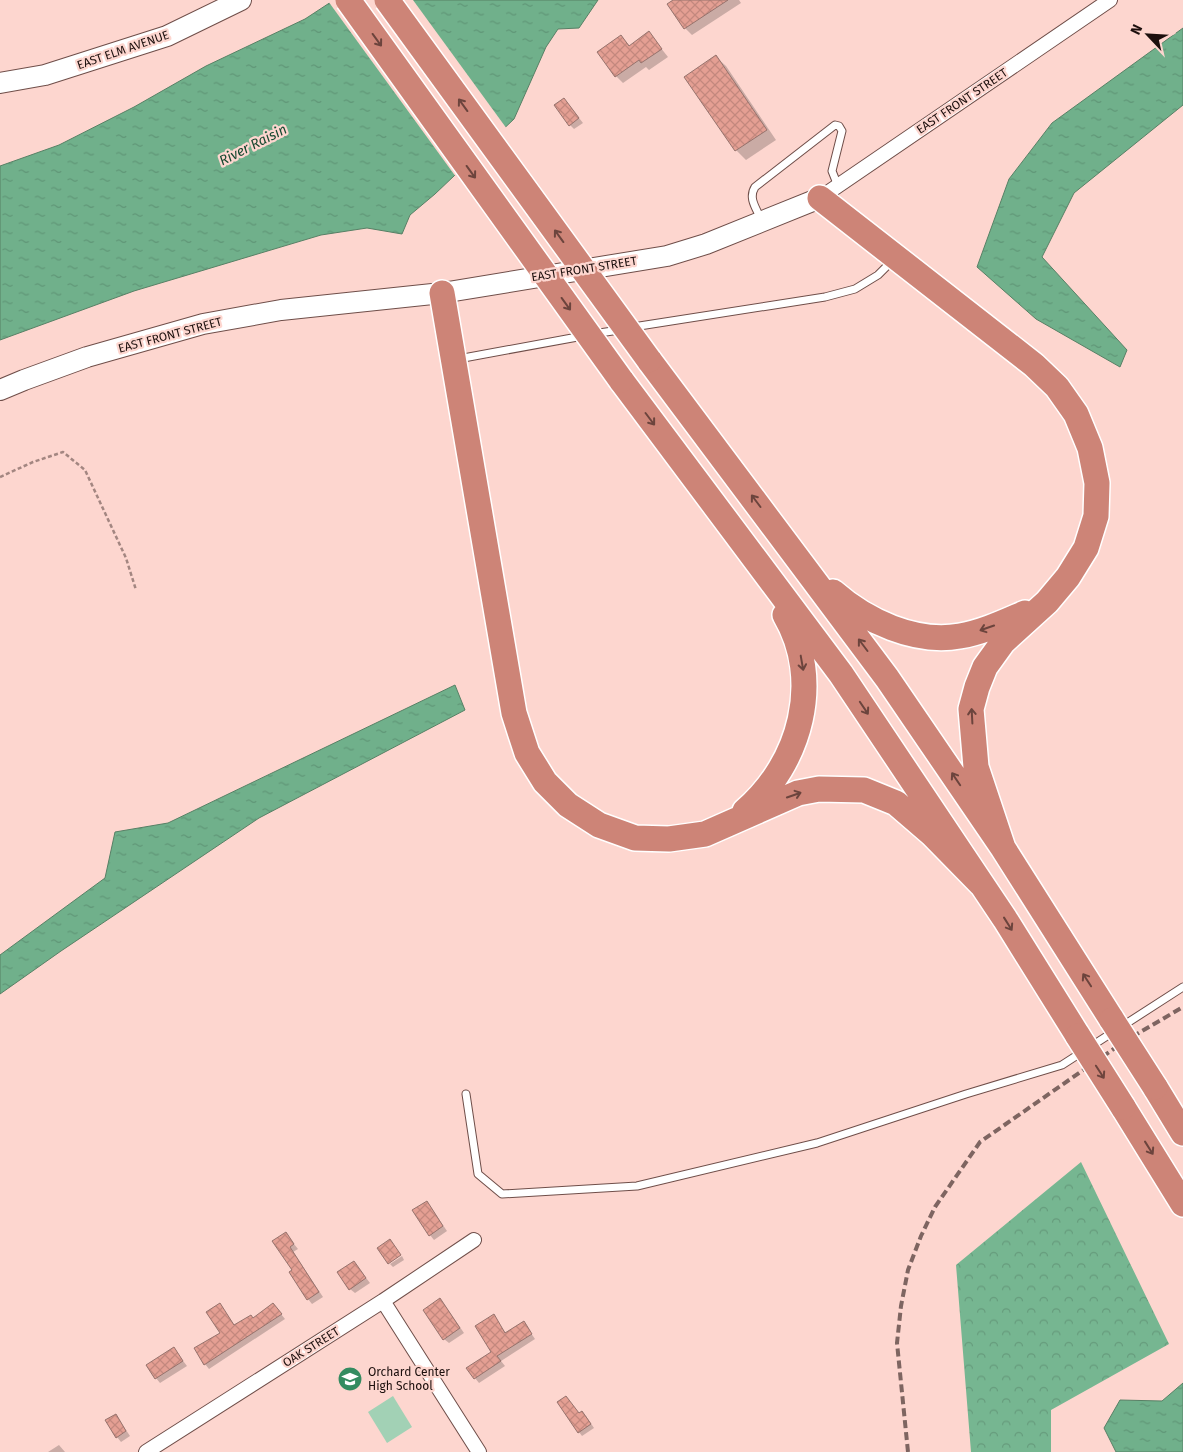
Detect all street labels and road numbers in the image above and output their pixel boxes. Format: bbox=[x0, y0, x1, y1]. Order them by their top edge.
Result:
street label: EAST ELM AVENUE bbox=[75, 28, 171, 72]
street label: EAST FRONT STREET bbox=[914, 65, 1011, 137]
street label: EAST FRONT STREET bbox=[530, 254, 639, 284]
street label: EAST FRONT STREET bbox=[117, 314, 224, 356]
street label: OAK STREET bbox=[280, 1324, 343, 1370]

